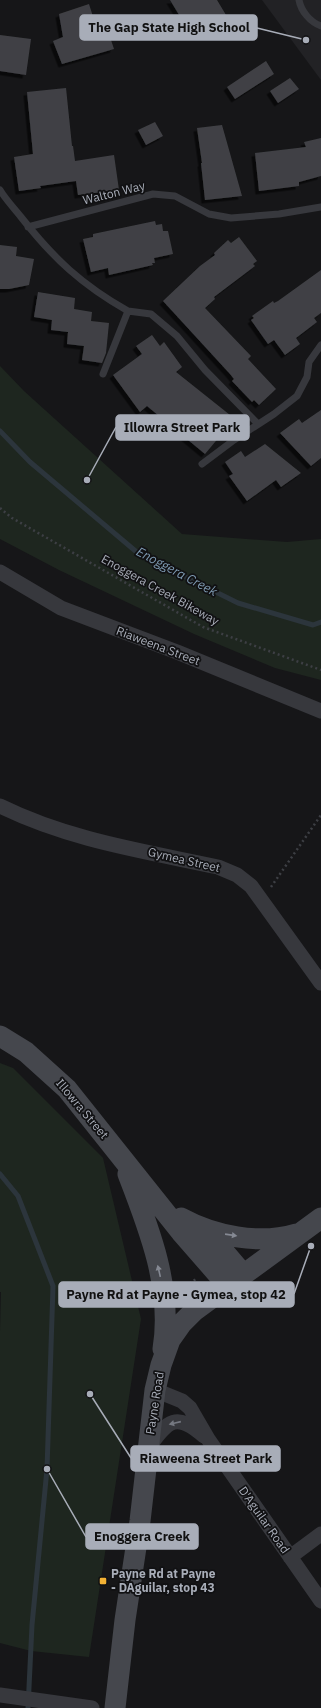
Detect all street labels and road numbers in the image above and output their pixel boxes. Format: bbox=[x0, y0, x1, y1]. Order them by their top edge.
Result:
street label: Walton Way bbox=[81, 178, 147, 207]
street label: Enoggera Creek Bikeway bbox=[99, 551, 222, 628]
street label: Riaweena Street bbox=[114, 623, 202, 668]
street label: Gymea Street bbox=[147, 844, 222, 875]
street label: Illowra Street bbox=[53, 1076, 112, 1142]
street label: Payne Road bbox=[142, 1370, 167, 1435]
street label: D'Aguilar Road bbox=[236, 1483, 293, 1556]

